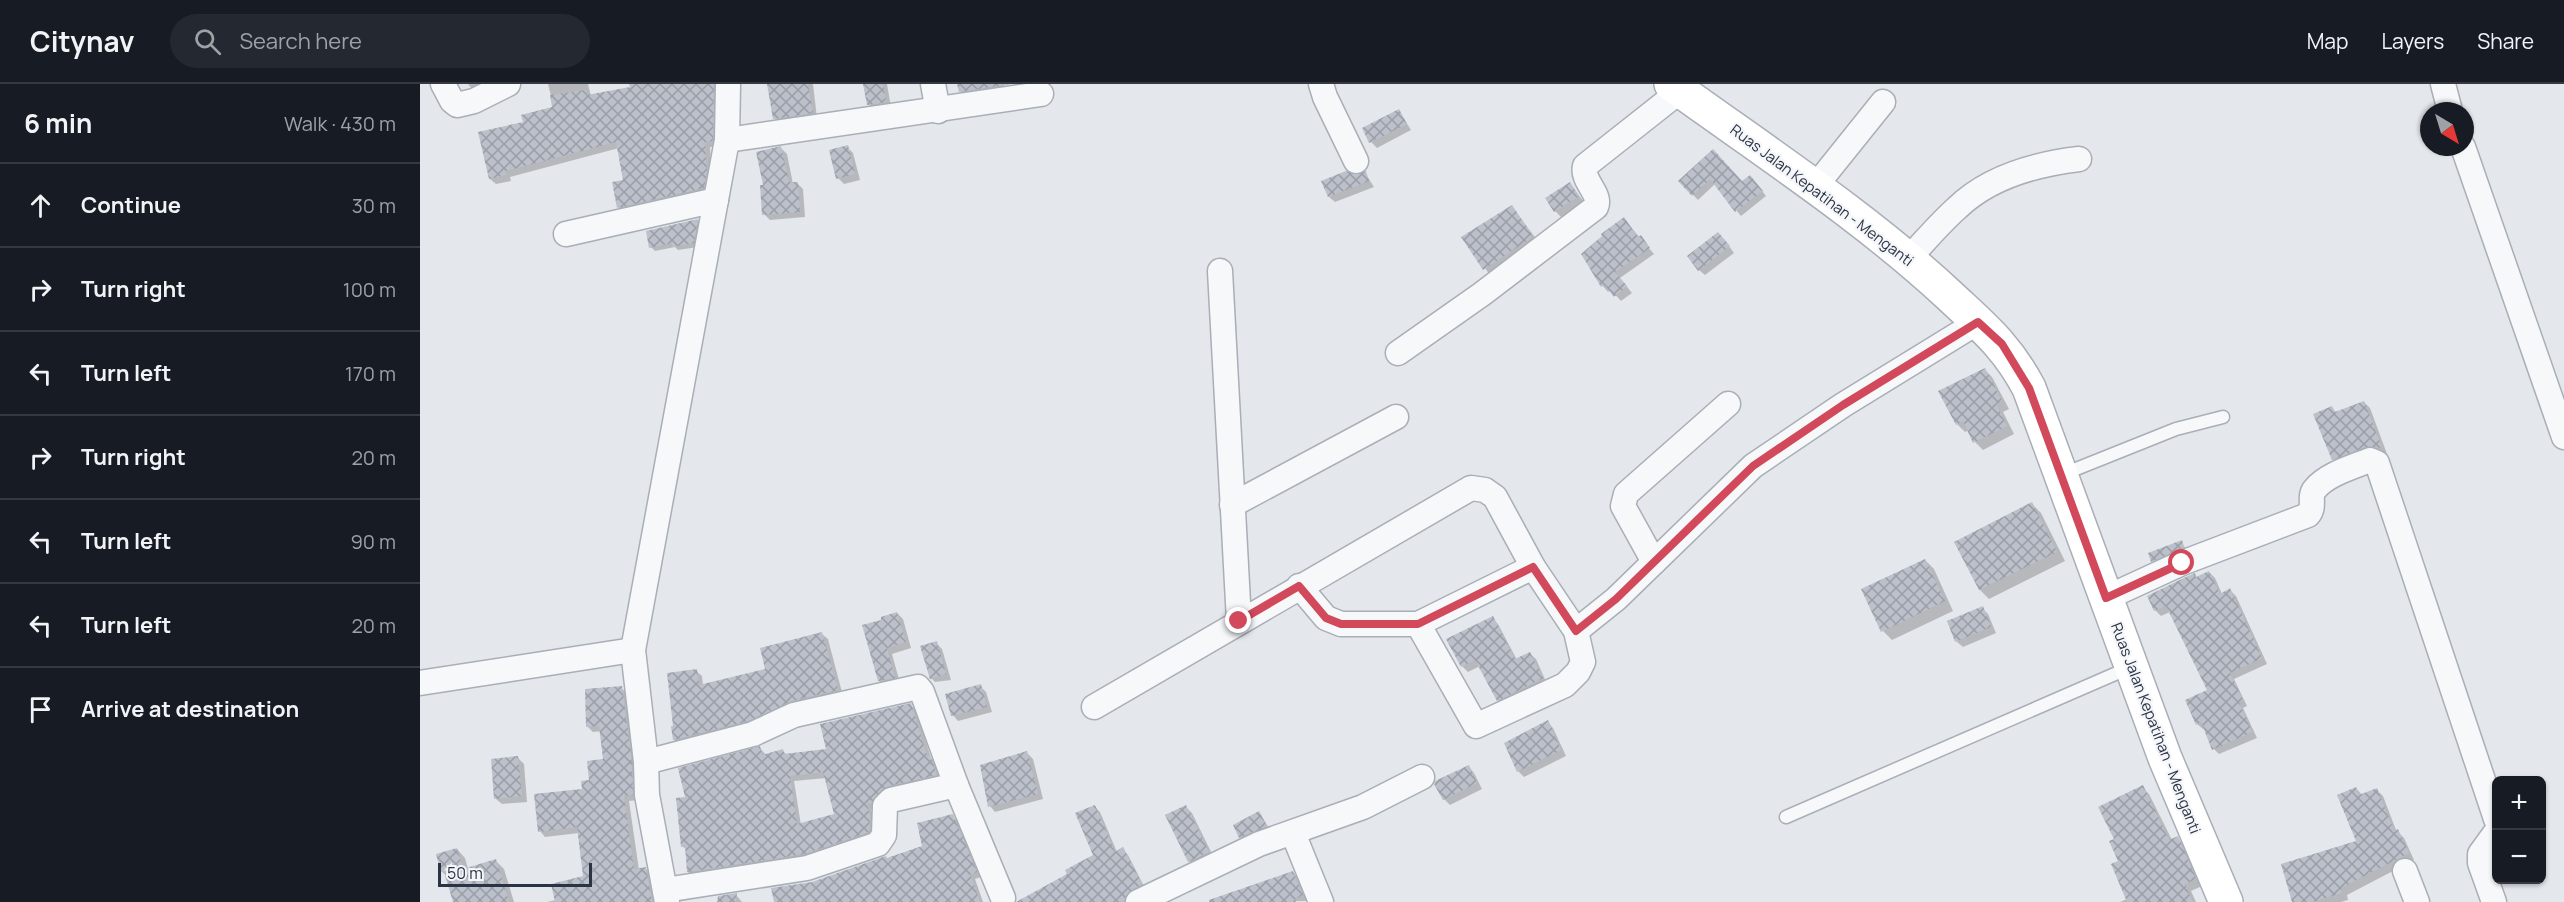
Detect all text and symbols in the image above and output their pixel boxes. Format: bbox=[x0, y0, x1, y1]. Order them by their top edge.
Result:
search box bbox=[170, 14, 590, 68]
text: Citynav bbox=[30, 22, 134, 60]
icon: search bbox=[191, 25, 224, 58]
text: Search here bbox=[239, 26, 362, 56]
text: Map bbox=[2307, 27, 2348, 55]
text: Layers bbox=[2381, 27, 2444, 55]
text: Share bbox=[2477, 27, 2534, 55]
north arrow bbox=[2420, 102, 2474, 156]
text: 6 min bbox=[24, 105, 92, 141]
text: Walk · 430 m bbox=[284, 110, 396, 137]
street label: Ruas Jalan Kepatihan - Menganti bbox=[1726, 119, 1918, 271]
icon: ahead bbox=[24, 189, 57, 222]
text: Continue bbox=[81, 190, 181, 220]
text: 30 m bbox=[352, 192, 396, 219]
icon: right bbox=[24, 273, 57, 306]
text: Turn right bbox=[81, 274, 186, 304]
text: 100 m bbox=[343, 276, 396, 303]
icon: left bbox=[24, 357, 57, 390]
text: Turn left bbox=[81, 358, 171, 388]
text: 170 m bbox=[345, 360, 396, 387]
icon: right bbox=[24, 441, 57, 474]
text: Turn right bbox=[81, 442, 186, 472]
text: 20 m bbox=[351, 444, 396, 471]
icon: left bbox=[24, 525, 57, 558]
text: Turn left bbox=[81, 526, 171, 556]
text: 90 m bbox=[350, 528, 396, 555]
route start bbox=[2168, 549, 2194, 575]
route end bbox=[1225, 607, 1251, 633]
icon: left bbox=[24, 609, 57, 642]
text: Turn left bbox=[81, 610, 171, 640]
text: 20 m bbox=[351, 612, 396, 639]
street label: Ruas Jalan Kepatihan - Menganti bbox=[2106, 620, 2206, 836]
icon: arrive bbox=[24, 693, 57, 726]
text: Arrive at destination bbox=[81, 694, 299, 724]
map controls bbox=[2492, 776, 2546, 884]
button: + bbox=[2492, 776, 2546, 830]
button: − bbox=[2492, 830, 2546, 884]
scale bar bbox=[438, 860, 592, 888]
text: 50 m bbox=[447, 862, 483, 884]

